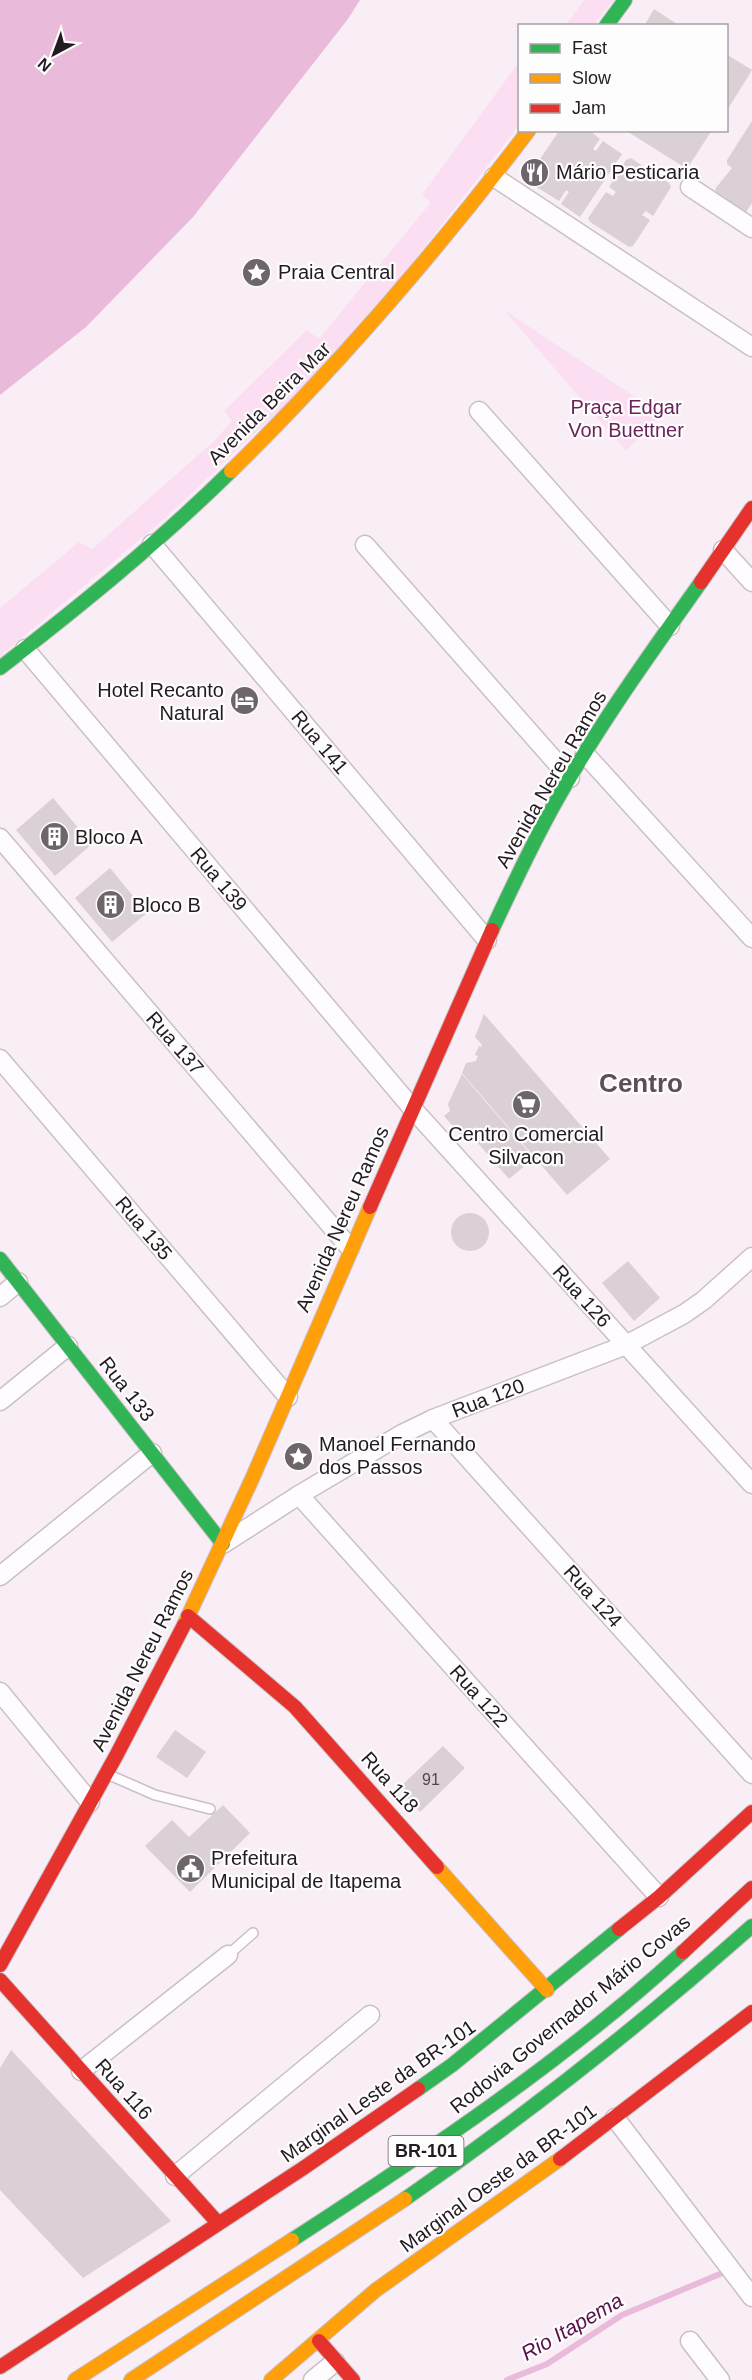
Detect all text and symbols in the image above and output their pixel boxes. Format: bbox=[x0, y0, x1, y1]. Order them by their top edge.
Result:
north arrow bbox=[24, 24, 84, 84]
legend bbox=[518, 24, 728, 132]
text: Fast bbox=[572, 38, 607, 58]
text: N bbox=[35, 55, 54, 75]
text: Slow bbox=[572, 68, 612, 88]
text: Jam bbox=[572, 98, 606, 118]
restaurant icon: Mário Pesticaria bbox=[519, 156, 551, 188]
place label: Mário Pesticaria bbox=[556, 161, 700, 183]
place icon: Praia Central bbox=[241, 256, 273, 288]
place label: Praia Central bbox=[278, 261, 395, 283]
street label: Avenida Beira Mar bbox=[203, 337, 335, 469]
park label: Praça Edgar Von Buettner bbox=[568, 396, 684, 441]
place label: Hotel Recanto Natural bbox=[97, 679, 224, 724]
hotel icon: Hotel Recanto Natural bbox=[229, 685, 261, 717]
street label: Avenida Nereu Ramos bbox=[491, 687, 611, 871]
street label: Rua 141 bbox=[287, 706, 353, 778]
building icon: Bloco A bbox=[38, 821, 70, 853]
place label: Bloco A bbox=[75, 826, 143, 848]
street label: Rua 139 bbox=[186, 843, 252, 915]
building icon: Bloco B bbox=[95, 889, 127, 921]
place label: Bloco B bbox=[132, 894, 201, 916]
street label: Rua 137 bbox=[142, 1007, 208, 1079]
district label: Centro bbox=[599, 1068, 683, 1098]
supermarket icon: Centro Comercial Silvacon bbox=[510, 1088, 542, 1120]
street label: Avenida Nereu Ramos bbox=[291, 1123, 393, 1315]
place label: Centro Comercial Silvacon bbox=[448, 1123, 604, 1168]
street label: Rua 135 bbox=[111, 1192, 177, 1264]
street label: Rua 126 bbox=[549, 1261, 615, 1331]
street label: Rua 133 bbox=[95, 1352, 159, 1426]
street label: Rua 120 bbox=[449, 1374, 527, 1422]
place label: Manoel Fernando dos Passos bbox=[319, 1433, 476, 1478]
place icon: Manoel Fernando dos Passos bbox=[282, 1440, 314, 1472]
street label: Rua 124 bbox=[560, 1561, 626, 1631]
street label: Avenida Nereu Ramos bbox=[87, 1566, 197, 1754]
street label: Rua 122 bbox=[446, 1661, 512, 1731]
street label: Rua 118 bbox=[357, 1747, 423, 1817]
house number: 91 bbox=[422, 1771, 440, 1788]
place label: Prefeitura Municipal de Itapema bbox=[211, 1847, 402, 1892]
public building icon: Prefeitura Municipal de Itapema bbox=[174, 1853, 206, 1885]
street label: Rodovia Governador Mário Covas bbox=[446, 1910, 694, 2118]
street label: Marginal Leste da BR-101 bbox=[276, 2015, 480, 2167]
street label: Rua 116 bbox=[91, 2054, 157, 2124]
street label: Marginal Oeste da BR-101 bbox=[396, 2100, 600, 2256]
road number: BR-101 bbox=[388, 2136, 464, 2166]
water label: Rio Itapema bbox=[517, 2288, 627, 2365]

